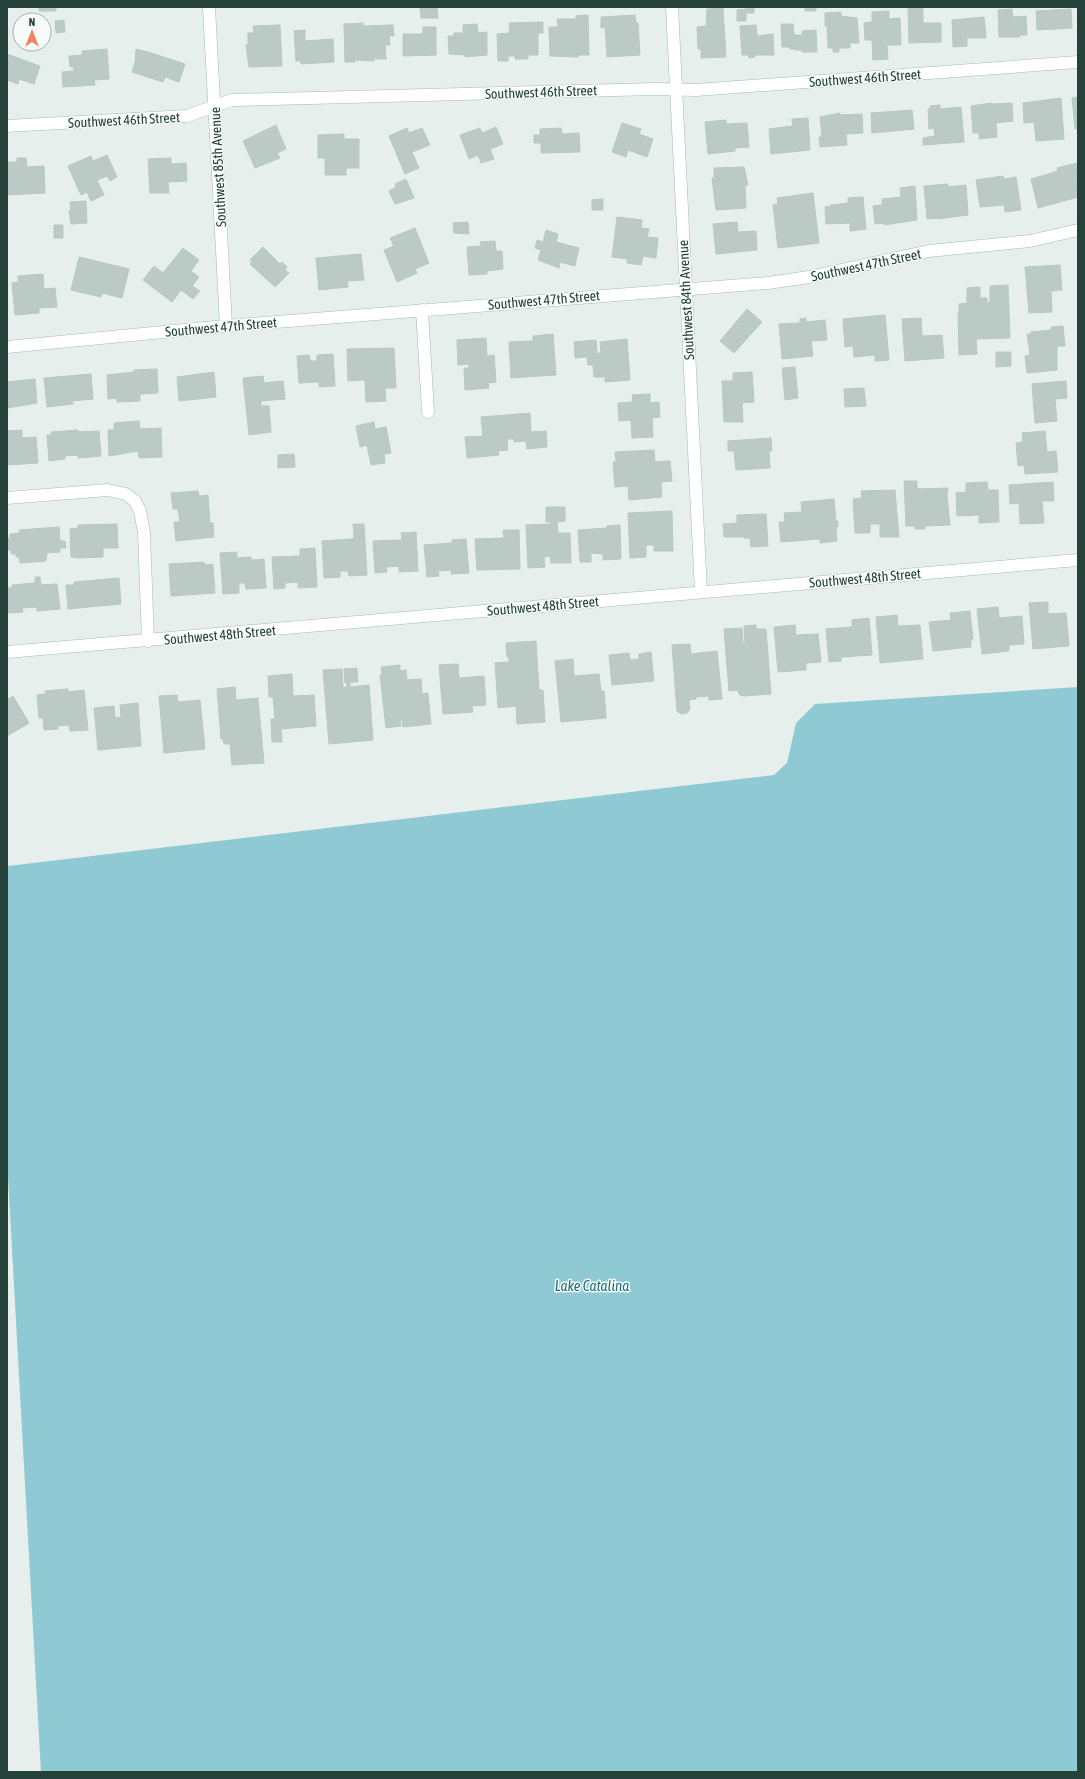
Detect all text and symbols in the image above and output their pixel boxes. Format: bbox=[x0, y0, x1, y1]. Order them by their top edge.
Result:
north arrow bbox=[12, 12, 52, 52]
text: N bbox=[29, 16, 35, 28]
street label: Southwest 46th Street bbox=[809, 66, 921, 90]
street label: Southwest 46th Street bbox=[485, 82, 597, 102]
street label: Southwest 85th Avenue bbox=[207, 107, 229, 227]
street label: Southwest 46th Street bbox=[68, 109, 180, 131]
street label: Southwest 84th Avenue bbox=[675, 240, 697, 360]
street label: Southwest 47th Street bbox=[809, 246, 923, 284]
street label: Southwest 47th Street bbox=[487, 287, 601, 313]
street label: Southwest 47th Street bbox=[164, 314, 278, 340]
street label: Southwest 48th Street bbox=[808, 565, 922, 591]
street label: Southwest 48th Street bbox=[486, 593, 600, 619]
street label: Southwest 48th Street bbox=[163, 622, 277, 648]
water label: Lake Catalina bbox=[555, 1277, 629, 1294]

